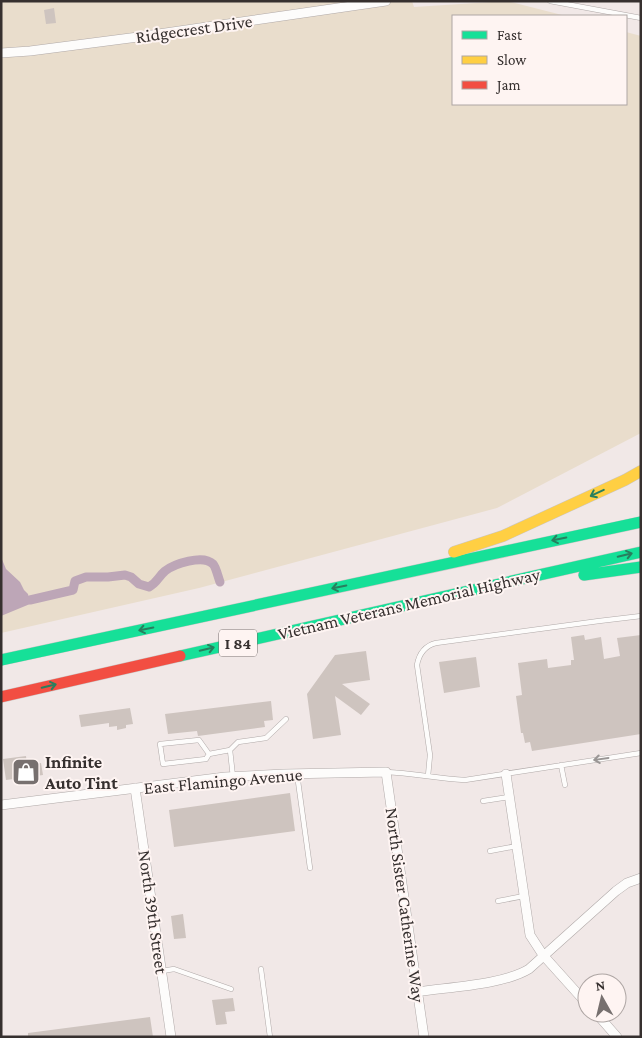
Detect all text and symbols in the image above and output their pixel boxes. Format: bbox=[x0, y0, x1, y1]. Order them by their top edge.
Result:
street label: Ridgecrest Drive bbox=[134, 11, 254, 47]
legend bbox=[452, 15, 627, 105]
text: Fast bbox=[497, 27, 523, 43]
text: Slow bbox=[497, 52, 527, 68]
text: Jam bbox=[495, 77, 520, 94]
one-way arrow bbox=[590, 488, 605, 498]
one-way arrow bbox=[551, 535, 567, 544]
one-way arrow bbox=[616, 550, 632, 559]
street label: Vietnam Veterans Memorial Highway bbox=[276, 564, 543, 644]
one-way arrow bbox=[331, 582, 347, 592]
one-way arrow bbox=[138, 624, 154, 634]
road number: I 84 bbox=[219, 630, 257, 656]
one-way arrow bbox=[199, 644, 215, 653]
one-way arrow bbox=[40, 681, 56, 690]
place label: Infinite Auto Tint bbox=[44, 752, 118, 793]
one-way arrow bbox=[593, 754, 609, 764]
shop icon: Infinite Auto Tint bbox=[11, 757, 41, 787]
street label: East Flamingo Avenue bbox=[143, 764, 303, 798]
street label: North Sister Catherine Way bbox=[381, 806, 429, 1004]
street label: North 39th Street bbox=[134, 849, 172, 976]
north arrow bbox=[577, 973, 627, 1023]
text: N bbox=[594, 976, 606, 994]

